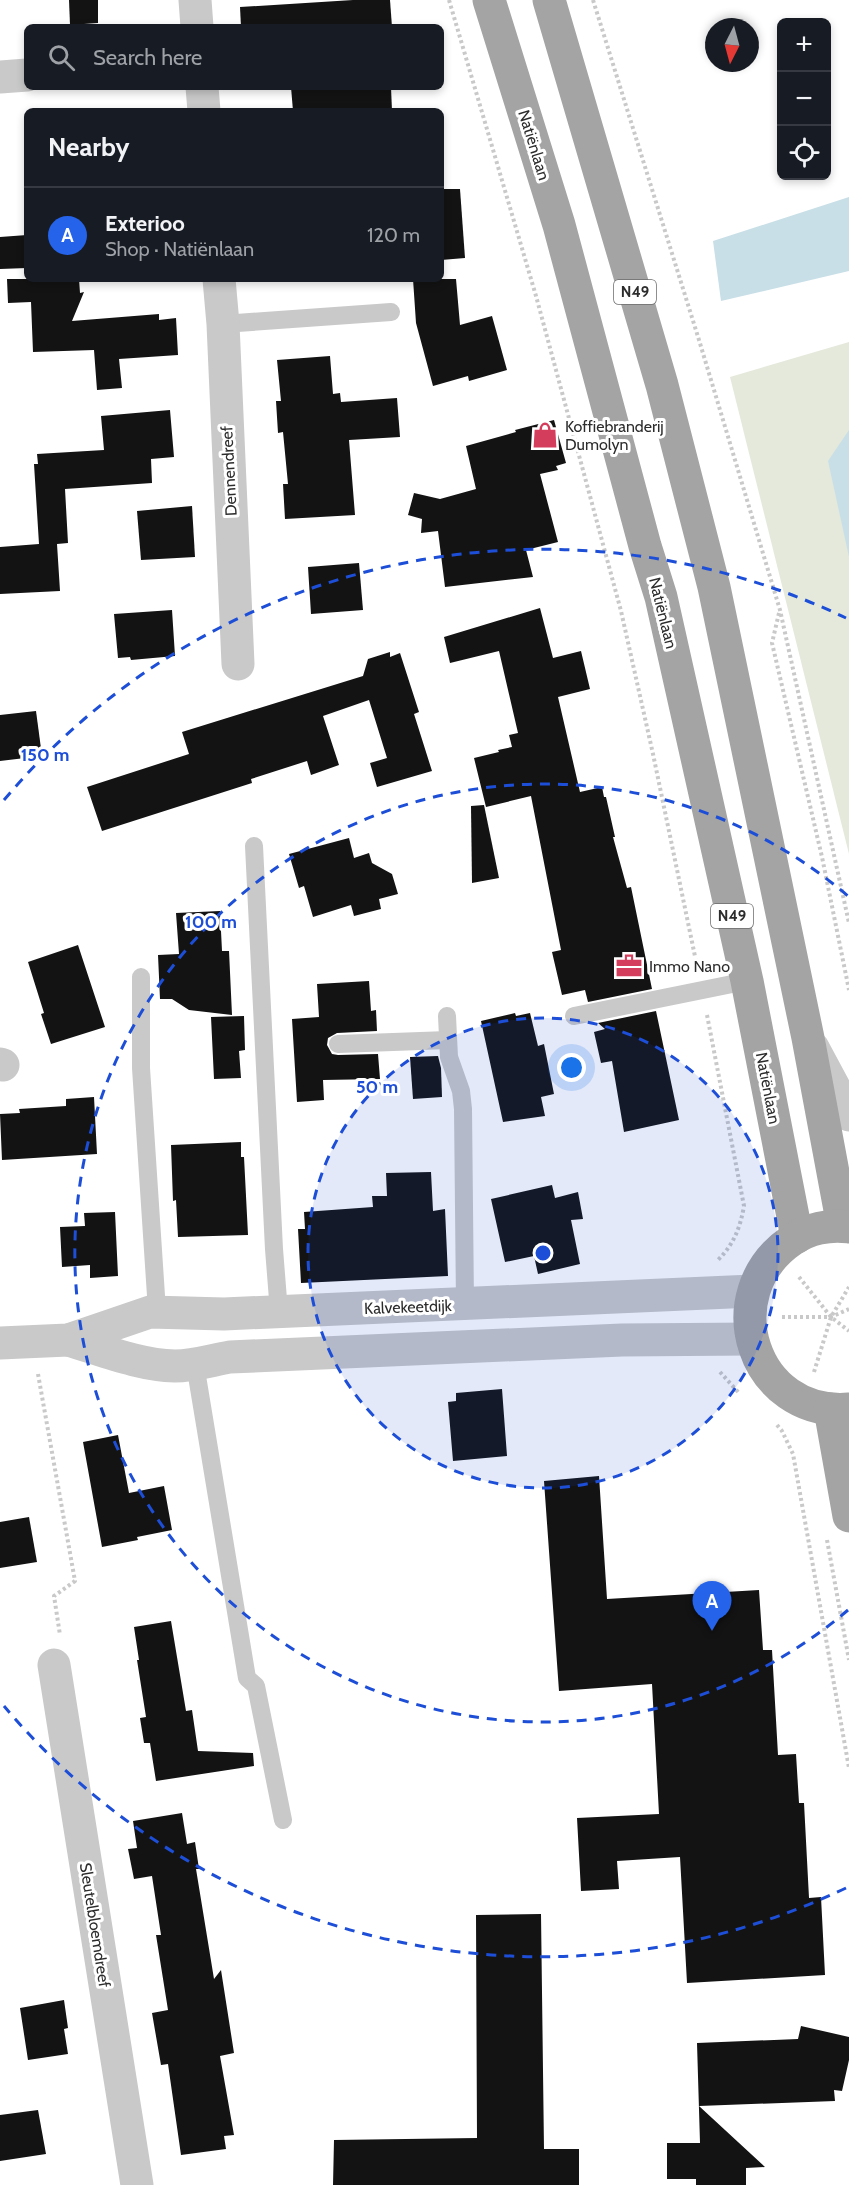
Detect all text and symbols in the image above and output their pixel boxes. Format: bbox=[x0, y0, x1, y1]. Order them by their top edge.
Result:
north arrow bbox=[705, 18, 759, 72]
map controls bbox=[777, 18, 831, 180]
button: + bbox=[777, 18, 831, 72]
search box bbox=[24, 24, 444, 90]
icon: search bbox=[45, 41, 78, 74]
text: Search here bbox=[93, 44, 202, 71]
button: − bbox=[777, 72, 831, 126]
street label: Natiënlaan bbox=[514, 107, 554, 183]
button: locate bbox=[777, 126, 831, 180]
text: Nearby bbox=[48, 131, 129, 163]
text: Exterioo bbox=[105, 210, 185, 237]
text: A bbox=[61, 223, 74, 247]
text: 120 m bbox=[367, 223, 420, 247]
text: Shop · Natiënlaan bbox=[105, 237, 254, 261]
road number: N49 bbox=[614, 280, 656, 304]
place label: Koffiebranderij Dumolyn bbox=[565, 417, 664, 454]
shop icon: Koffiebranderij Dumolyn bbox=[530, 420, 560, 450]
street label: Dennendreef bbox=[217, 425, 241, 517]
street label: Natiënlaan bbox=[645, 575, 681, 651]
text: 150 m bbox=[21, 744, 69, 766]
road number: N49 bbox=[711, 904, 753, 928]
text: 100 m bbox=[185, 911, 237, 933]
office icon: Immo Nano bbox=[614, 951, 644, 981]
place label: Immo Nano bbox=[649, 957, 730, 976]
street label: Natiënlaan bbox=[752, 1051, 784, 1126]
your location bbox=[557, 1053, 586, 1082]
text: 50 m bbox=[356, 1076, 398, 1098]
centre of rings bbox=[533, 1243, 553, 1263]
street label: Kalvekeetdijk bbox=[364, 1296, 453, 1318]
pin: A bbox=[692, 1582, 732, 1631]
street label: Sleutelbloemdreef bbox=[76, 1861, 114, 1989]

